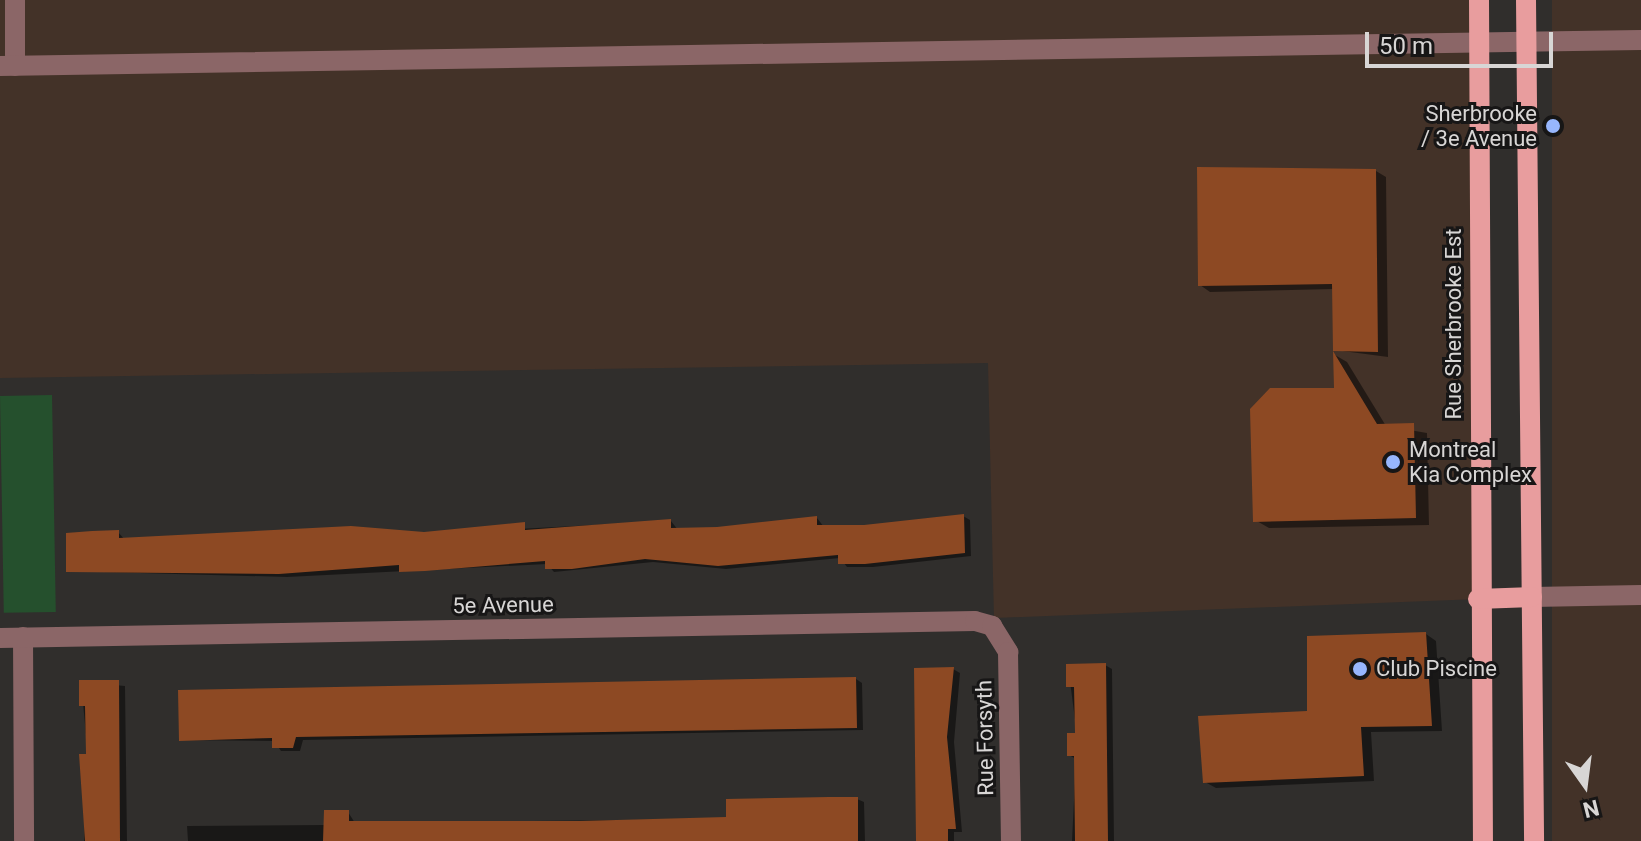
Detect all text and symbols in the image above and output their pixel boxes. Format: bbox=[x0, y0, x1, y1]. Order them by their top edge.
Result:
scale bar bbox=[1369, 16, 1557, 66]
text: 50 m bbox=[1379, 32, 1433, 60]
place label: Sherbrooke / 3e Avenue bbox=[1421, 100, 1537, 152]
marker: Sherbrooke / 3e Avenue bbox=[1544, 117, 1562, 135]
street label: Rue Sherbrooke Est bbox=[1441, 229, 1467, 419]
place label: Montreal Kia Complex bbox=[1409, 436, 1532, 488]
marker: Montreal Kia Complex bbox=[1384, 453, 1402, 471]
street label: 5e Avenue bbox=[452, 591, 554, 619]
place label: Club Piscine bbox=[1376, 656, 1497, 682]
marker: Club Piscine bbox=[1351, 660, 1369, 678]
street label: Rue Forsyth bbox=[971, 680, 999, 796]
north arrow bbox=[1545, 745, 1625, 825]
text: N bbox=[1580, 795, 1601, 823]

